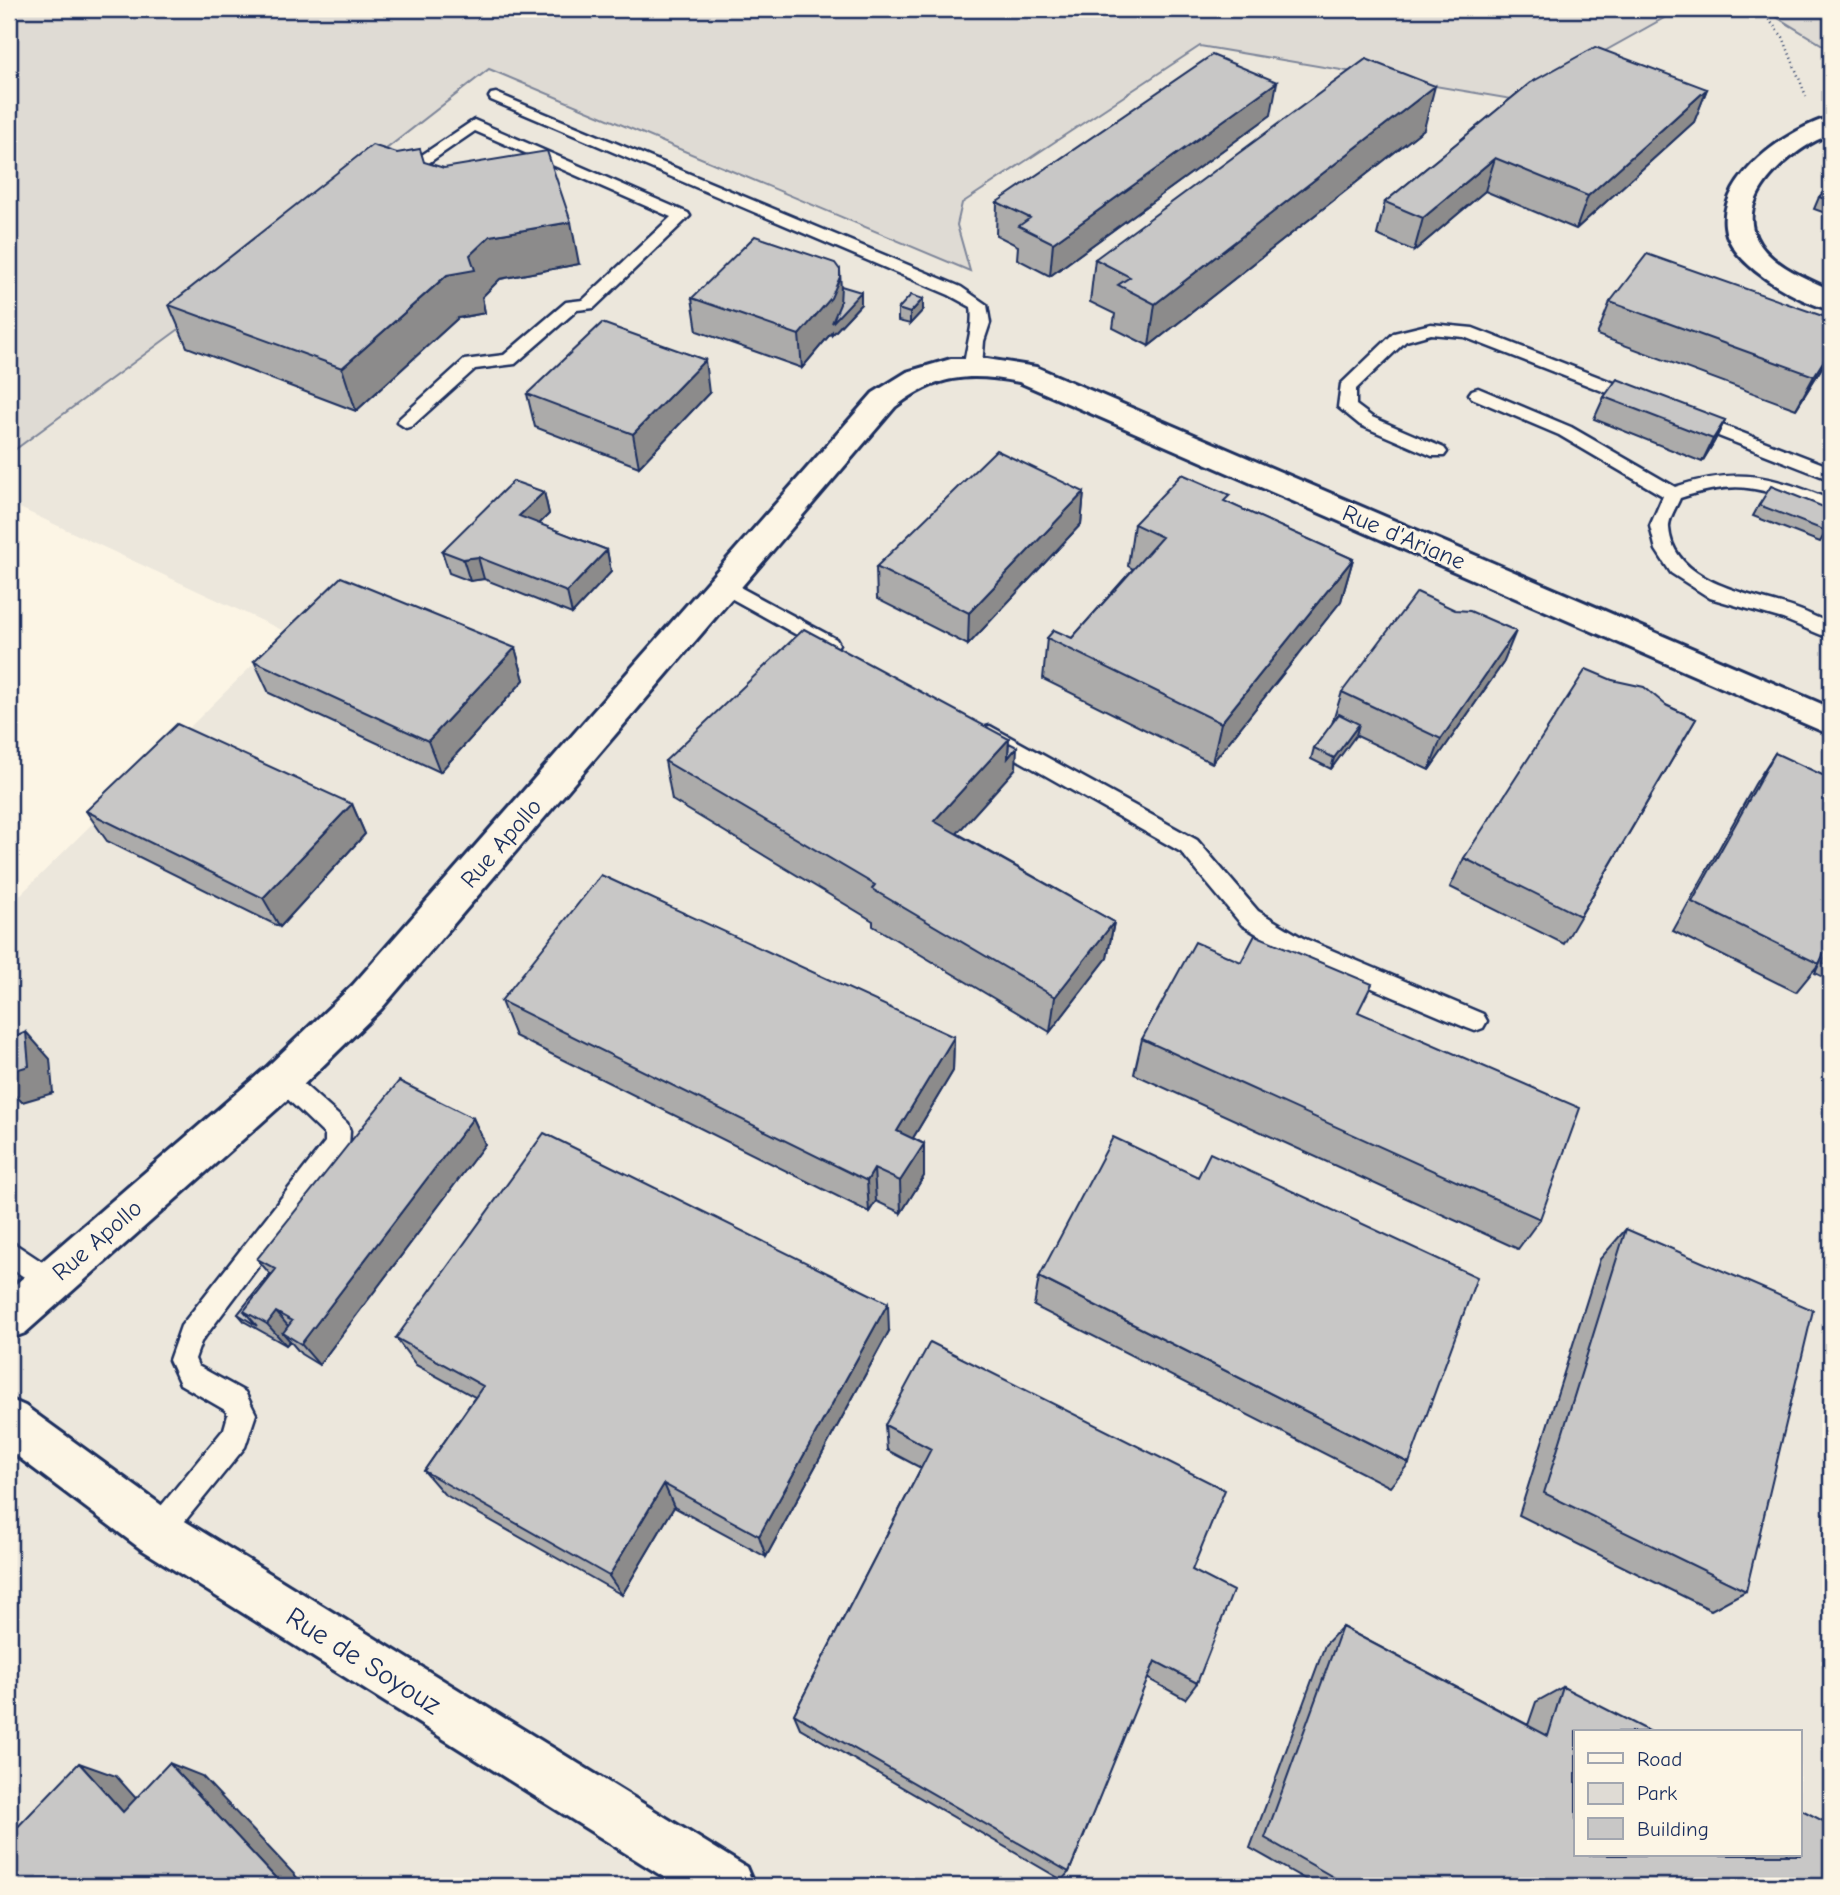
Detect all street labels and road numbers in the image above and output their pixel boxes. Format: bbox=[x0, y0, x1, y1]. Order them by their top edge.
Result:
street label: Rue d'Ariane bbox=[1338, 499, 1470, 575]
street label: Rue Apollo bbox=[455, 793, 547, 893]
street label: Rue Apollo bbox=[47, 1194, 147, 1286]
street label: Rue de Soyouz bbox=[280, 1601, 447, 1721]

